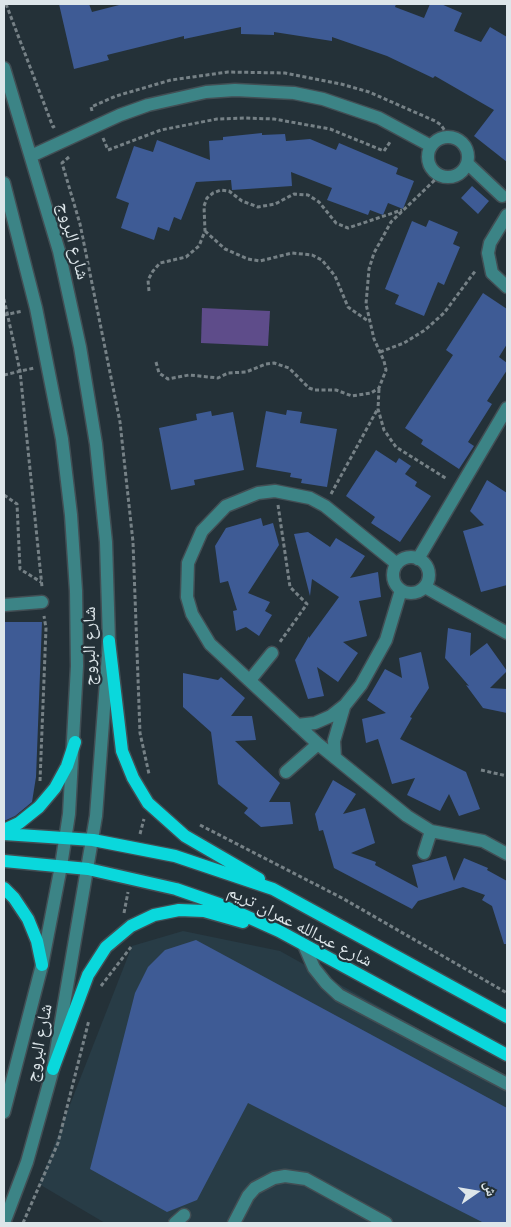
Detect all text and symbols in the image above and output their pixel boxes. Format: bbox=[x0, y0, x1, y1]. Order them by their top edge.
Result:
street label: شارع البروج bbox=[52, 200, 94, 282]
street label: شارع البروج bbox=[79, 606, 101, 686]
street label: شارع عبدالله عمران تريم bbox=[224, 880, 376, 972]
street label: شارع البروج bbox=[21, 1002, 57, 1084]
north arrow bbox=[451, 1167, 501, 1217]
text: ش bbox=[481, 1180, 500, 1198]

